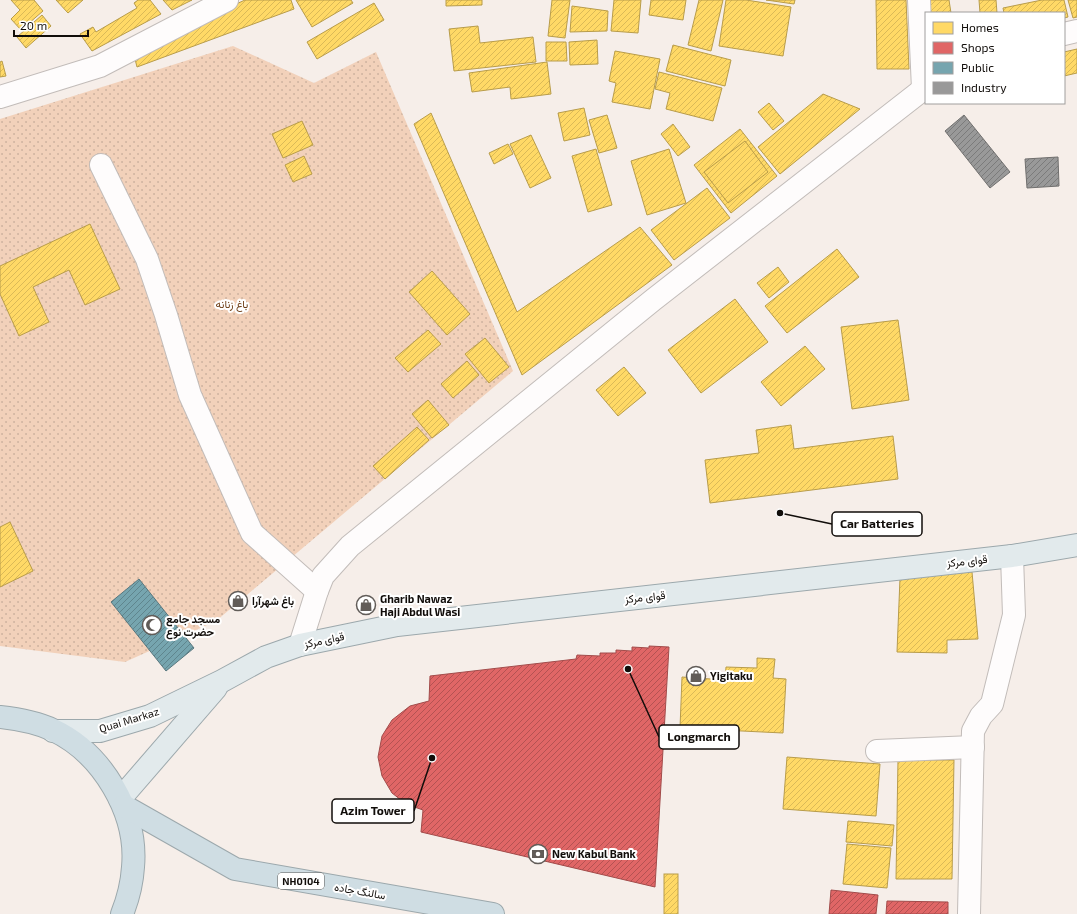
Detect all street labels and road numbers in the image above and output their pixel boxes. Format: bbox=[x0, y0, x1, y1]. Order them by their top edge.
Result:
street label: قوای مرکز bbox=[945, 552, 988, 570]
street label: قوای مرکز bbox=[623, 588, 666, 606]
street label: قوای مرکز bbox=[302, 629, 345, 651]
street label: Quai Markaz bbox=[97, 704, 161, 736]
road number: NH0104 bbox=[278, 873, 324, 889]
street label: سالنگ جاده bbox=[333, 880, 387, 902]

